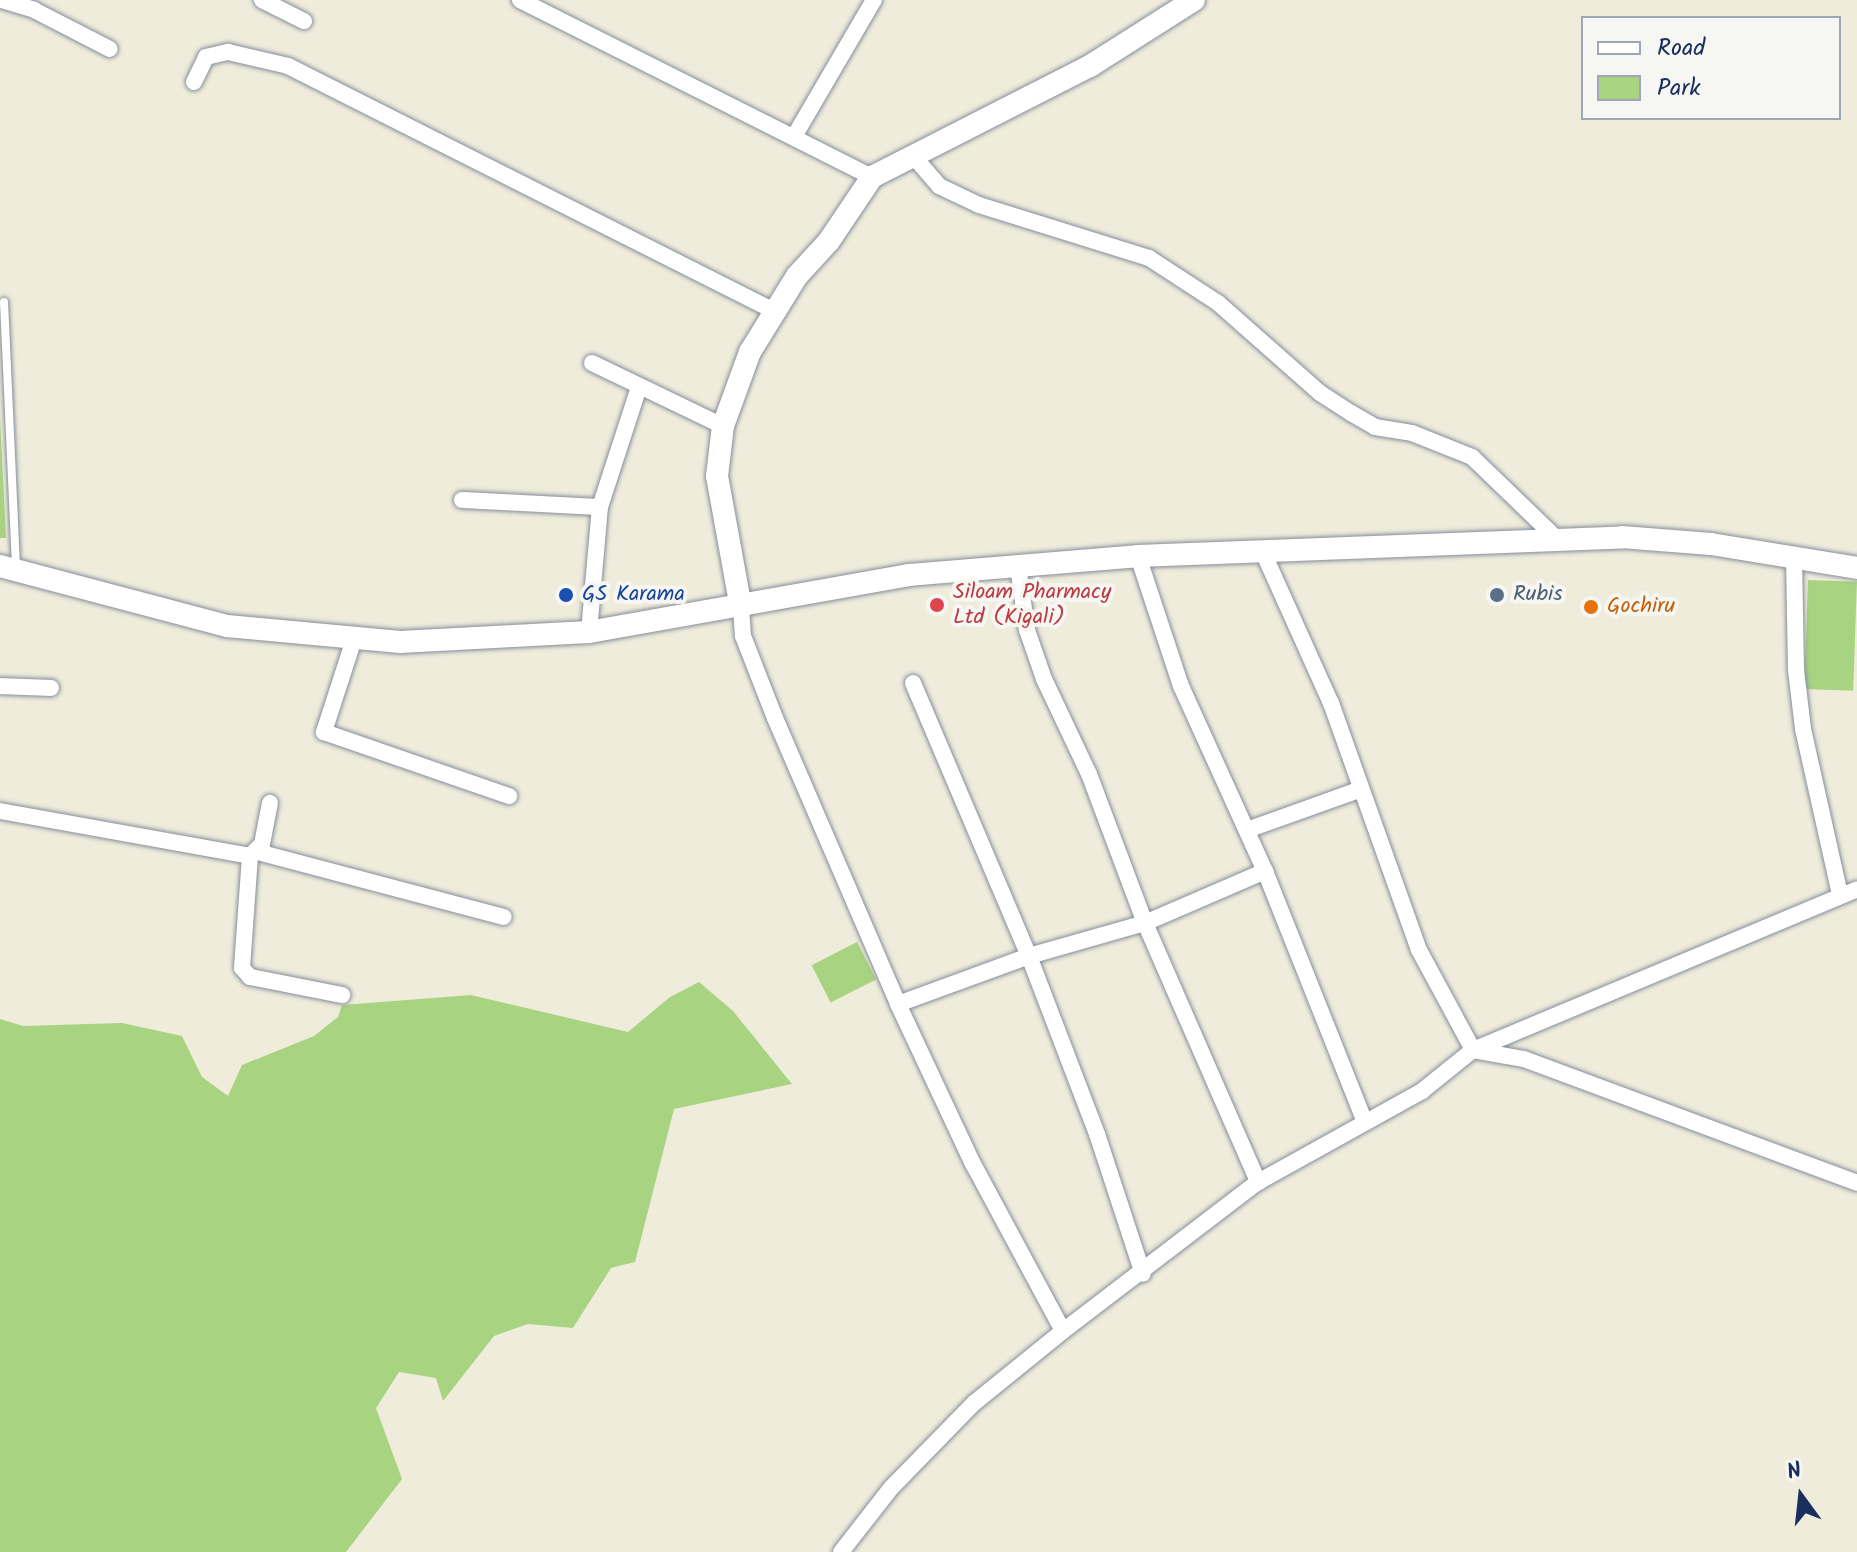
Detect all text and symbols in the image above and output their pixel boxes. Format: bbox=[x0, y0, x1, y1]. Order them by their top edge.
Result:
legend bbox=[1581, 16, 1841, 120]
text: Road bbox=[1657, 29, 1705, 68]
text: Park bbox=[1657, 69, 1701, 108]
place label: Siloam Pharmacy Ltd (Kigali) bbox=[953, 579, 1111, 630]
place label: GS Karama bbox=[582, 582, 685, 608]
place label: Rubis bbox=[1513, 582, 1563, 608]
marker: GS Karama bbox=[557, 586, 575, 604]
marker: Rubis bbox=[1488, 586, 1506, 604]
place label: Gochiru bbox=[1607, 594, 1675, 620]
marker: Siloam Pharmacy Ltd (Kigali) bbox=[928, 596, 946, 614]
marker: Gochiru bbox=[1582, 598, 1600, 616]
text: N bbox=[1783, 1454, 1806, 1491]
north arrow bbox=[1761, 1456, 1841, 1536]

